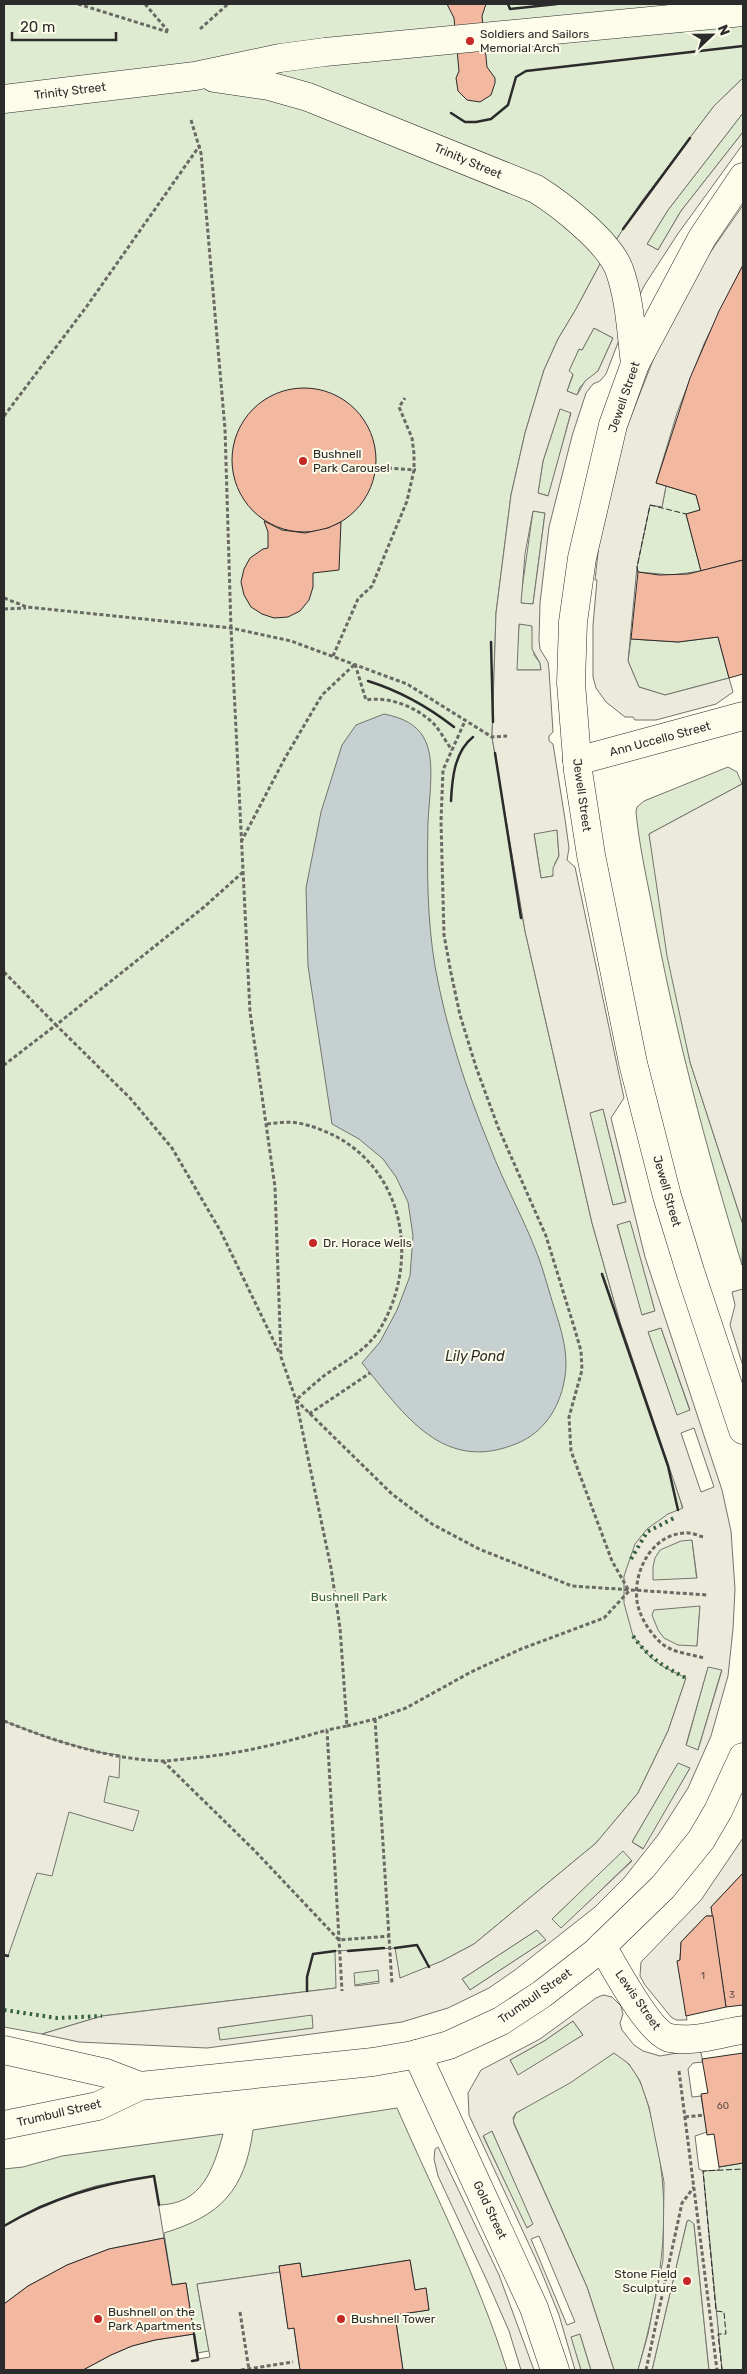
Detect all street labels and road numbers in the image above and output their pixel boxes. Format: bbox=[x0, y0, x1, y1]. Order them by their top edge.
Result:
street label: Trinity Street bbox=[33, 80, 107, 102]
street label: Trinity Street bbox=[432, 140, 504, 182]
street label: Jewell Street bbox=[605, 360, 643, 434]
street label: Ann Uccello Street bbox=[608, 719, 712, 759]
street label: Jewell Street bbox=[570, 757, 594, 833]
street label: Jewell Street bbox=[650, 1154, 684, 1229]
street label: Trumbull Street bbox=[496, 1965, 575, 2026]
street label: Lewis Street bbox=[612, 1968, 664, 2033]
street label: Trumbull Street bbox=[15, 2096, 103, 2130]
street label: Gold Street bbox=[470, 2179, 510, 2242]

